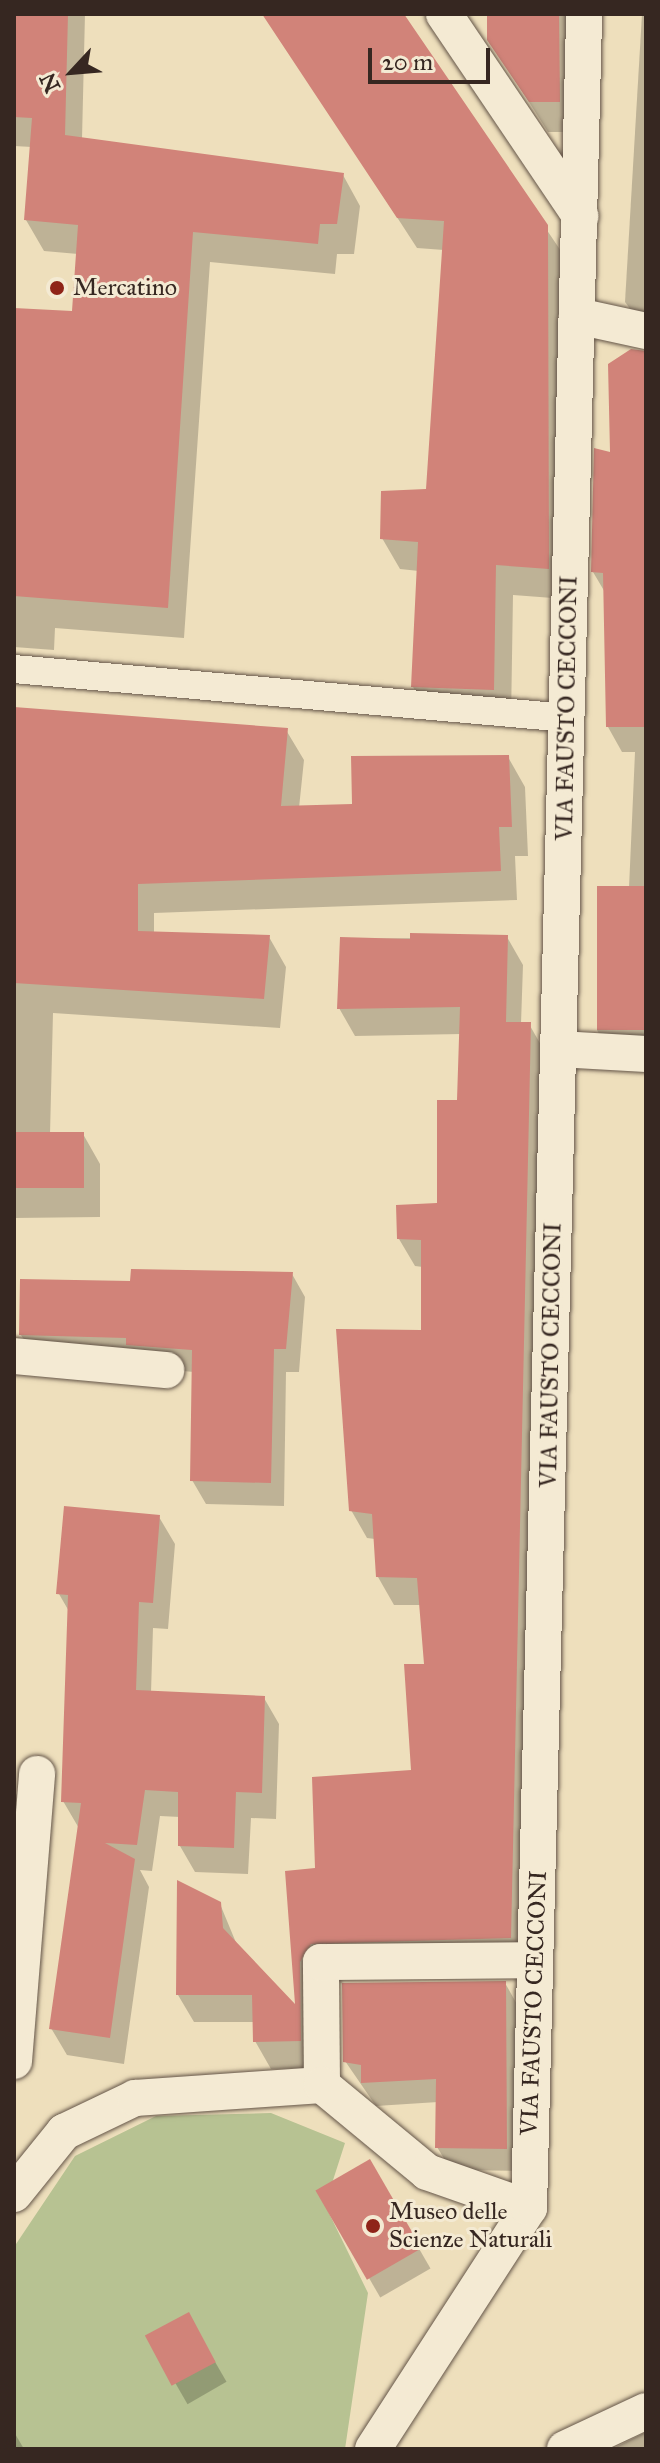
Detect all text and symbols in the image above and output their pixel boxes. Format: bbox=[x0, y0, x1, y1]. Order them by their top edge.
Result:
north arrow bbox=[32, 32, 112, 112]
scale bar bbox=[372, 32, 494, 82]
text: 20 m bbox=[382, 47, 433, 77]
text: N bbox=[34, 68, 66, 97]
place label: Mercatino bbox=[73, 274, 177, 302]
marker: Mercatino bbox=[48, 279, 66, 297]
street label: VIA FAUSTO CECCONI bbox=[550, 575, 584, 841]
street label: VIA FAUSTO CECCONI bbox=[534, 1222, 568, 1488]
street label: VIA FAUSTO CECCONI bbox=[515, 1870, 553, 2136]
place label: Museo delle Scienze Naturali bbox=[389, 2198, 552, 2254]
marker: Museo delle Scienze Naturali bbox=[364, 2217, 382, 2235]

